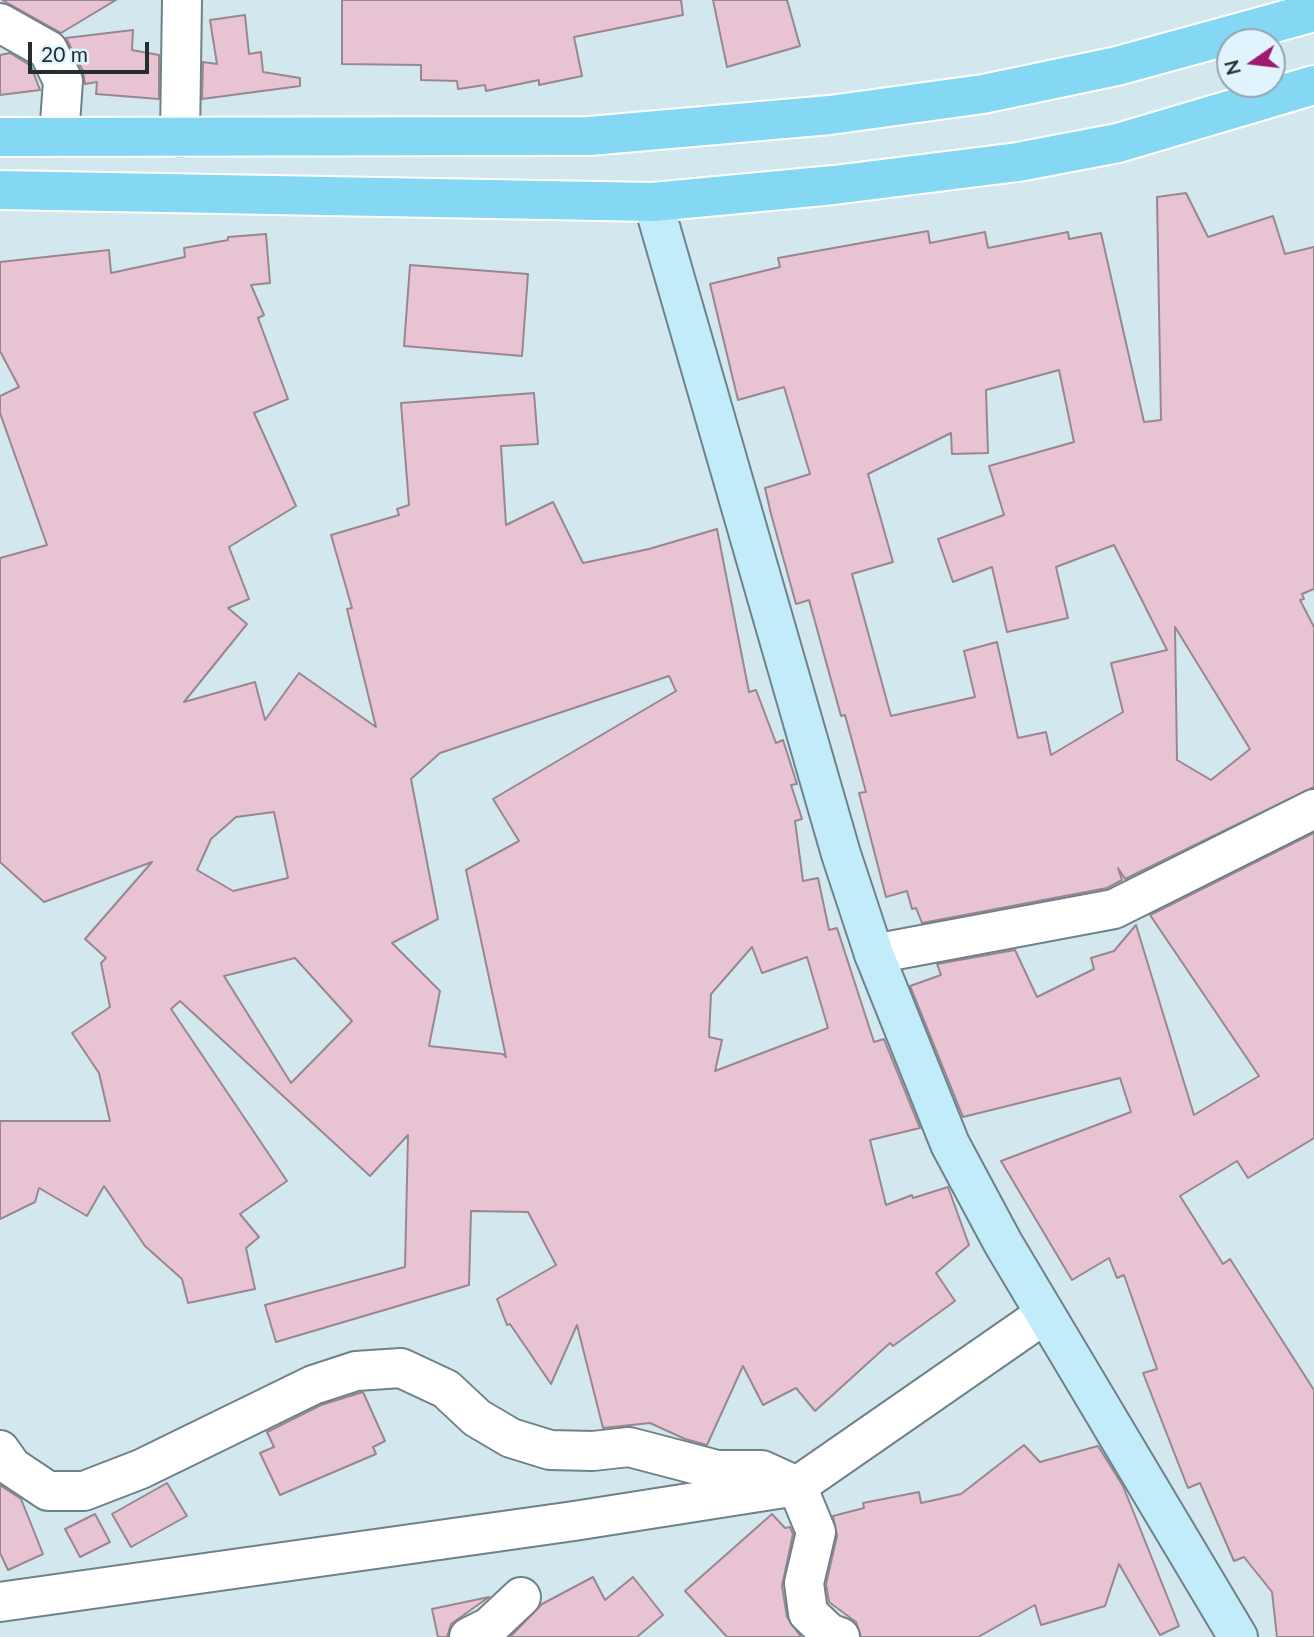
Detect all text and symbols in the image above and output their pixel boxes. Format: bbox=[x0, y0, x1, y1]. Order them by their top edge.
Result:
scale bar bbox=[32, 28, 152, 72]
north arrow bbox=[1216, 28, 1286, 98]
text: 20 m bbox=[41, 41, 88, 66]
text: N bbox=[1219, 58, 1245, 78]

